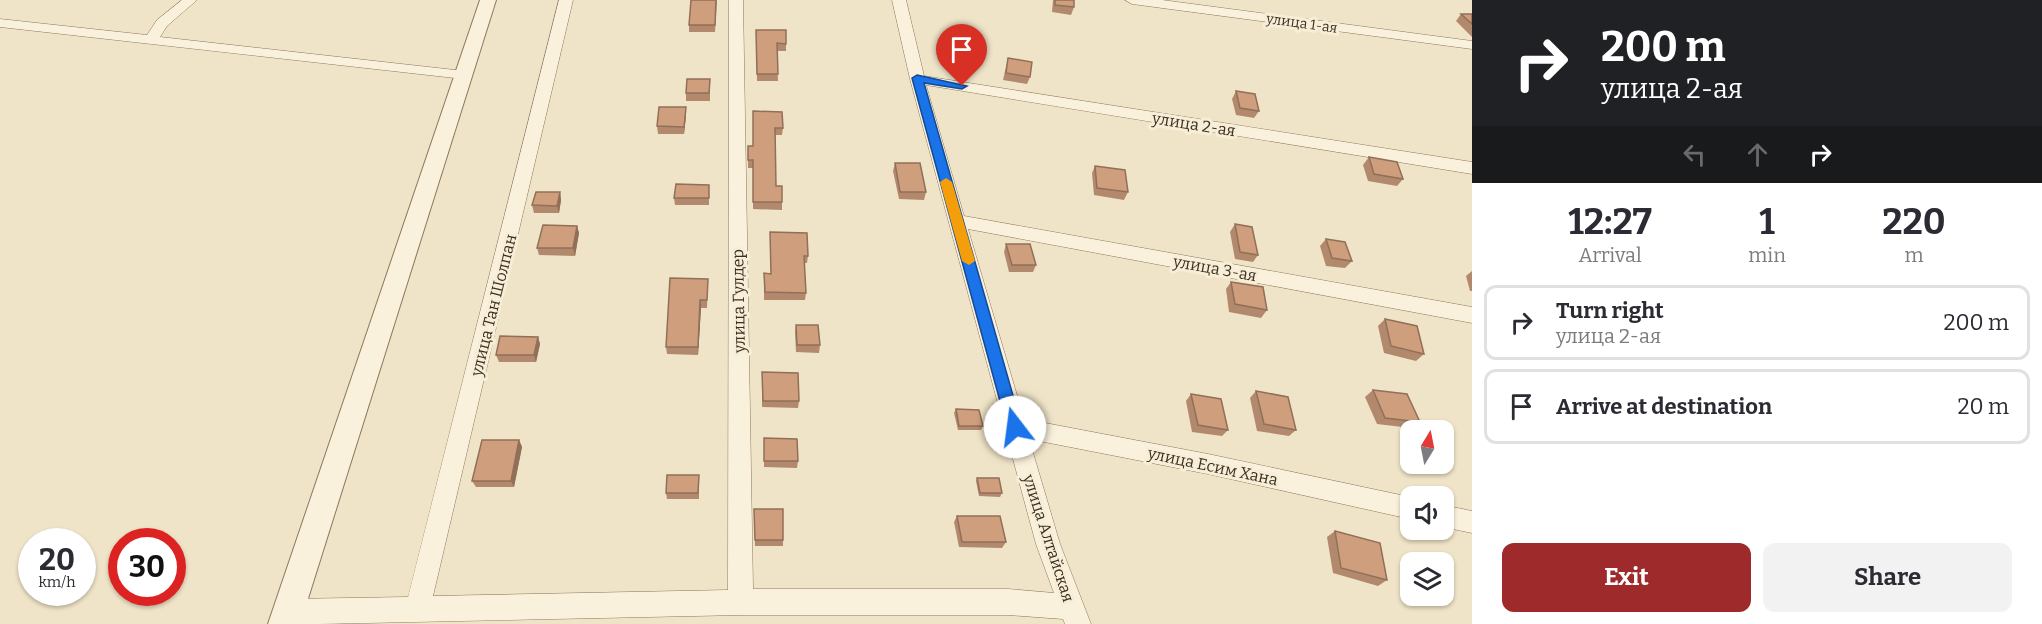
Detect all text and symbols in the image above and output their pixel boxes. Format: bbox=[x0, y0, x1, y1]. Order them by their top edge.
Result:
street label: улица 1-ая bbox=[1264, 10, 1339, 37]
text: 200 m bbox=[1601, 22, 1726, 72]
pin bbox=[936, 24, 987, 86]
icon: right bbox=[1502, 24, 1580, 102]
icon: arrive bbox=[945, 33, 978, 66]
text: улица 2-ая bbox=[1601, 73, 1743, 105]
street label: улица 2-ая bbox=[1150, 108, 1237, 140]
icon: left bbox=[1678, 138, 1711, 171]
icon: ahead bbox=[1741, 138, 1774, 171]
icon: right bbox=[1804, 138, 1837, 171]
text: 12:27 bbox=[1568, 200, 1652, 244]
text: 1 bbox=[1759, 200, 1775, 244]
text: 220 bbox=[1882, 200, 1946, 244]
street label: улица Тан Шолпан bbox=[466, 232, 520, 379]
text: Arrival bbox=[1578, 243, 1642, 267]
text: min bbox=[1748, 243, 1786, 267]
text: m bbox=[1904, 243, 1924, 267]
street label: улица Гулдер bbox=[728, 249, 749, 354]
street label: улица 3-ая bbox=[1171, 252, 1258, 285]
text: Turn right bbox=[1556, 297, 1664, 324]
icon: right bbox=[1505, 306, 1538, 339]
text: 200 m bbox=[1943, 309, 2009, 336]
text: улица 2-ая bbox=[1556, 324, 1661, 348]
icon: arrive bbox=[1505, 390, 1538, 423]
text: Arrive at destination bbox=[1556, 393, 1772, 420]
text: 20 m bbox=[1958, 393, 2009, 420]
position arrow bbox=[983, 395, 1047, 459]
north arrow bbox=[1400, 420, 1454, 474]
map controls bbox=[1400, 420, 1454, 606]
street label: улица Есим Хана bbox=[1145, 443, 1280, 490]
street label: улица Алтайская bbox=[1019, 471, 1078, 604]
button: sound bbox=[1400, 486, 1454, 540]
speed limit sign: 30 bbox=[108, 528, 186, 606]
text: 20 bbox=[39, 542, 75, 578]
button: Exit bbox=[1502, 543, 1751, 612]
button: Share bbox=[1763, 543, 2012, 612]
button: layers bbox=[1400, 552, 1454, 606]
text: km/h bbox=[38, 573, 76, 591]

